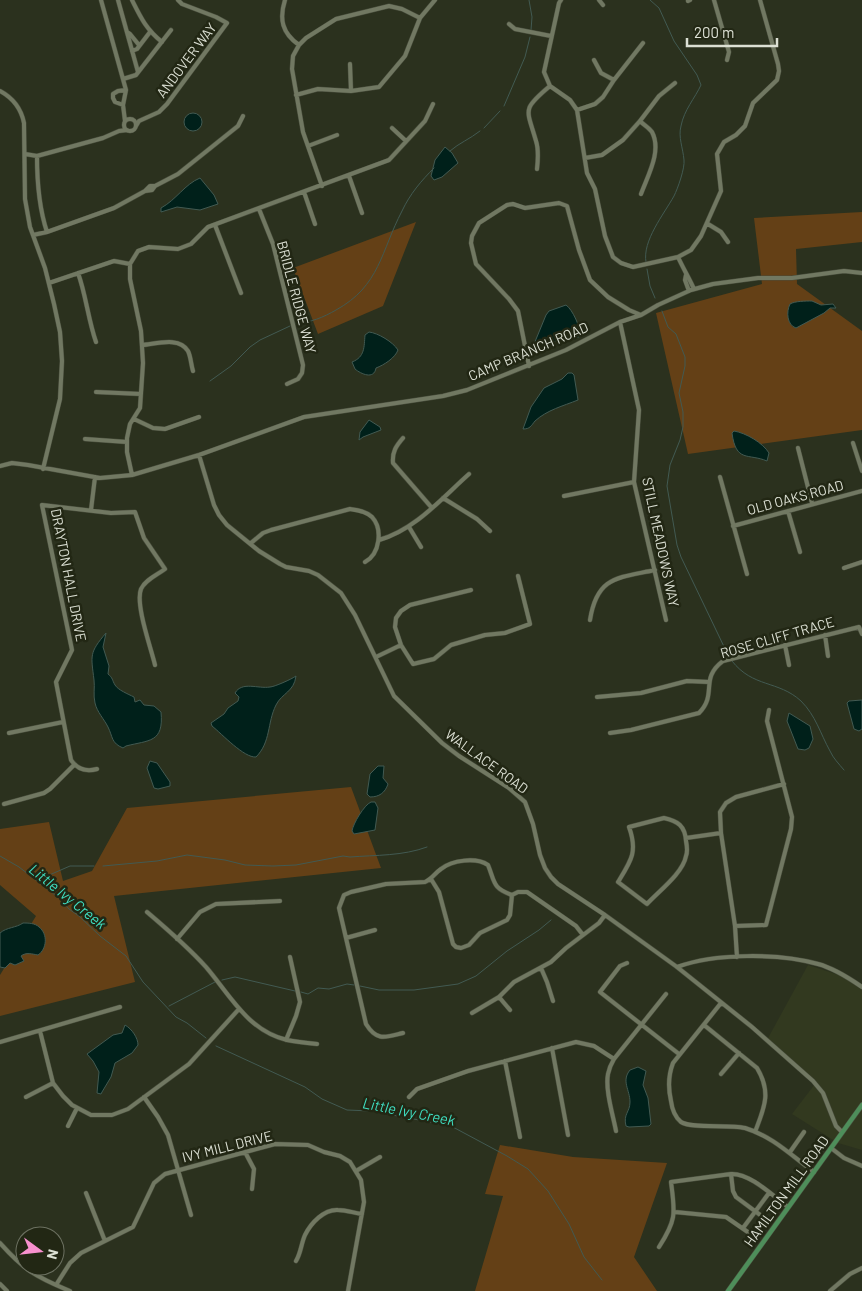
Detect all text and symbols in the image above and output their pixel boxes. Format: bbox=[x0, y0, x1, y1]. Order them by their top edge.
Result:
scale bar bbox=[687, 15, 777, 47]
street label: ANDOVER WAY bbox=[152, 19, 220, 101]
text: 200 m bbox=[694, 23, 734, 41]
street label: BRIDLE RIDGE WAY bbox=[274, 239, 320, 355]
street label: CAMP BRANCH ROAD bbox=[465, 318, 591, 384]
street label: STILL MEADOWS WAY bbox=[639, 476, 683, 608]
street label: OLD OAKS ROAD bbox=[745, 476, 845, 518]
street label: DRAYTON HALL DRIVE bbox=[48, 507, 90, 643]
street label: ROSE CLIFF TRACE bbox=[718, 613, 836, 661]
street label: WALLACE ROAD bbox=[442, 725, 532, 797]
water label: Little Ivy Creek bbox=[26, 860, 111, 933]
water label: Little Ivy Creek bbox=[361, 1093, 457, 1129]
street label: IVY MILL DRIVE bbox=[180, 1127, 274, 1165]
street label: HAMILTON MILL ROAD bbox=[740, 1132, 832, 1250]
north arrow bbox=[15, 1226, 65, 1276]
text: N bbox=[44, 1248, 62, 1261]

